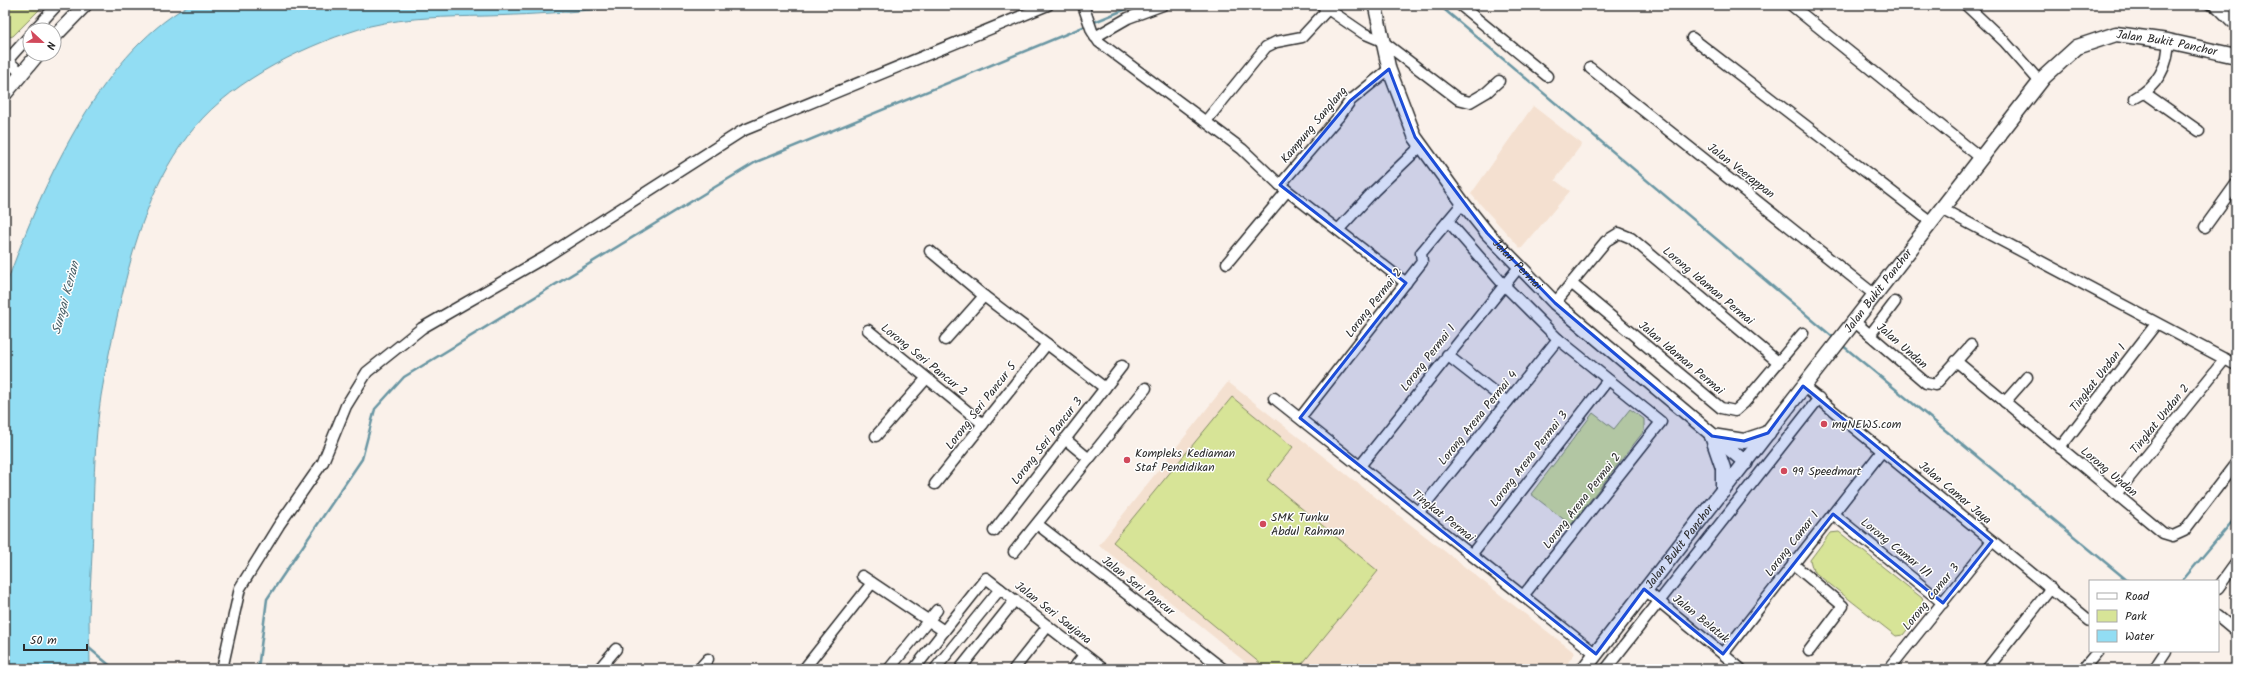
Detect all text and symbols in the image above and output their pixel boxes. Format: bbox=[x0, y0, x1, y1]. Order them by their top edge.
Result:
north arrow bbox=[22, 22, 62, 62]
street label: Jalan Bukit Panchor bbox=[2115, 25, 2220, 61]
text: N bbox=[41, 39, 60, 52]
street label: Kampung Sanglang bbox=[1276, 82, 1352, 168]
street label: Jalan Veerappan bbox=[1703, 138, 1779, 204]
street label: Jalan Permai bbox=[1488, 234, 1548, 295]
street label: Lorong Idaman Permai bbox=[1658, 242, 1759, 331]
street label: Jalan Bukit Panchor bbox=[1839, 244, 1917, 337]
water label: Sungai Kerian bbox=[46, 258, 86, 337]
street label: Lorong Permai 2 bbox=[1341, 264, 1407, 342]
street label: Jalan Idaman Permai bbox=[1634, 316, 1729, 400]
street label: Jalan Undan bbox=[1872, 318, 1932, 374]
street label: Lorong Seri Pancur 2 bbox=[876, 319, 972, 401]
street label: Lorong Permai 1 bbox=[1396, 320, 1461, 396]
street label: Tingkat Undan 1 bbox=[2065, 340, 2131, 416]
street label: Lorong Seri Pancur 5 bbox=[941, 357, 1022, 454]
street label: Lorong Arena Permai 4 bbox=[1434, 366, 1522, 470]
street label: Tingkat Undan 2 bbox=[2126, 380, 2194, 458]
street label: Lorong Seri Pancur 3 bbox=[1007, 393, 1088, 489]
street label: Lorong Arena Permai 3 bbox=[1485, 407, 1573, 511]
place label: myNEWS.com bbox=[1832, 415, 1902, 434]
marker: myNEWS.com bbox=[1819, 419, 1829, 429]
street label: Lorong Undan bbox=[2076, 442, 2142, 502]
place label: Kompleks Kediaman Staf Pendidikan bbox=[1135, 444, 1235, 477]
street label: Lorong Arena Permai 2 bbox=[1538, 449, 1626, 553]
marker: Kompleks Kediaman Staf Pendidikan bbox=[1122, 455, 1132, 465]
street label: Jalan Camar Jaya bbox=[1914, 457, 1996, 530]
place label: 99 Speedmart bbox=[1792, 462, 1862, 481]
marker: 99 Speedmart bbox=[1779, 466, 1789, 476]
street label: Tingkat Permai bbox=[1407, 485, 1480, 548]
street label: Jalan Bukit Panchor bbox=[1640, 500, 1719, 593]
street label: Lorong Camar 1 bbox=[1760, 507, 1824, 581]
place label: SMK Tunku Abdul Rahman bbox=[1271, 508, 1345, 541]
street label: Lorong Camar 1/1 bbox=[1856, 513, 1936, 583]
marker: SMK Tunku Abdul Rahman bbox=[1258, 519, 1268, 529]
street label: Jalan Seri Pancur bbox=[1097, 551, 1179, 621]
street label: Lorong Camar 3 bbox=[1898, 559, 1964, 635]
street label: Jalan Seri Saujana bbox=[1011, 577, 1096, 649]
legend bbox=[2089, 580, 2219, 652]
text: Road bbox=[2125, 587, 2150, 606]
street label: Jalan Belatuk bbox=[1668, 590, 1734, 648]
text: Park bbox=[2125, 607, 2147, 626]
scale bar bbox=[24, 626, 87, 652]
text: Water bbox=[2125, 627, 2155, 646]
text: 50 m bbox=[30, 631, 57, 650]

